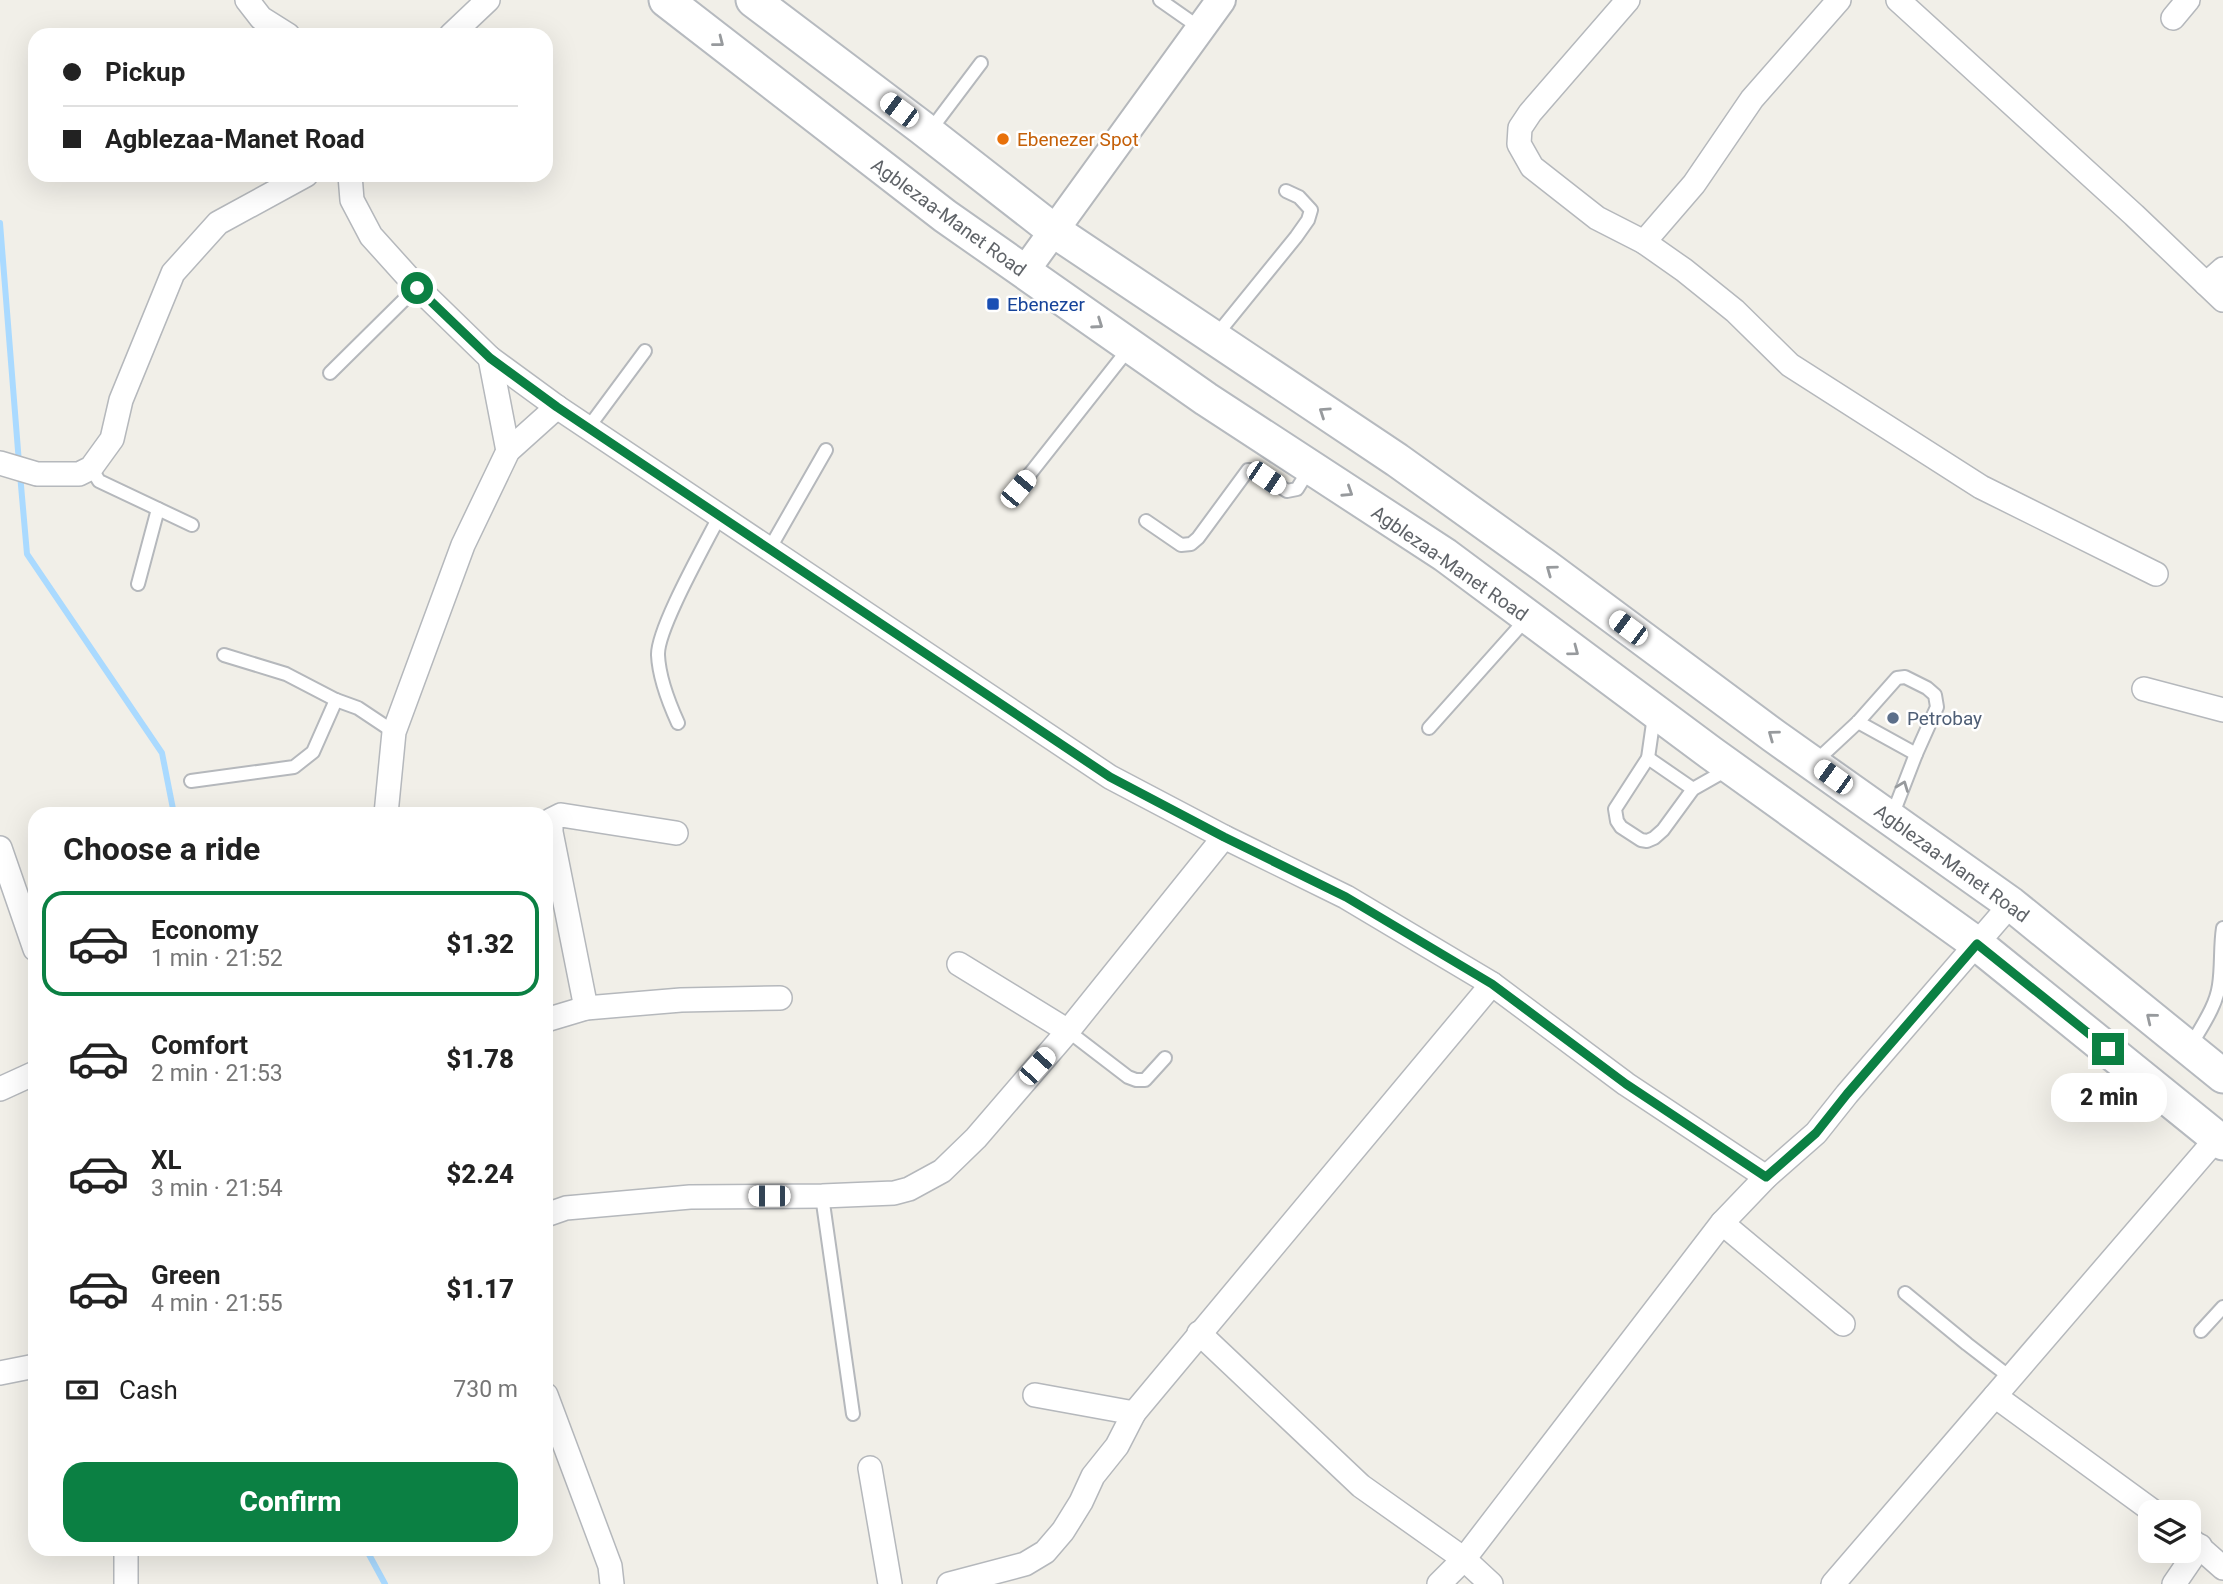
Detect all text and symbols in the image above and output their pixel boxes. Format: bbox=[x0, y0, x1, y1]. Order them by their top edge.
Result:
one-way arrow bbox=[712, 34, 724, 47]
text: Pickup bbox=[105, 57, 185, 87]
car bbox=[876, 89, 923, 131]
text: Agblezaa-Manet Road bbox=[105, 124, 365, 154]
place label: Ebenezer Spot bbox=[1017, 128, 1139, 151]
marker: Ebenezer Spot bbox=[995, 131, 1011, 147]
street label: Agblezaa-Manet Road bbox=[867, 153, 1031, 281]
route start bbox=[401, 272, 433, 304]
place label: Ebenezer bbox=[1007, 293, 1085, 316]
marker: Ebenezer bbox=[985, 296, 1001, 312]
one-way arrow bbox=[1090, 316, 1103, 328]
one-way arrow bbox=[1319, 408, 1332, 420]
car bbox=[1243, 458, 1290, 498]
car bbox=[997, 466, 1040, 512]
one-way arrow bbox=[1340, 484, 1353, 496]
street label: Agblezaa-Manet Road bbox=[1367, 501, 1532, 626]
one-way arrow bbox=[1546, 566, 1559, 579]
car bbox=[1605, 607, 1652, 649]
one-way arrow bbox=[1566, 643, 1579, 656]
place label: Petrobay bbox=[1907, 707, 1982, 730]
marker: Petrobay bbox=[1885, 710, 1901, 726]
one-way arrow bbox=[1768, 730, 1781, 743]
car bbox=[1810, 756, 1857, 798]
one-way arrow bbox=[1895, 781, 1909, 793]
street label: Agblezaa-Manet Road bbox=[1870, 799, 2034, 927]
text: Choose a ride bbox=[63, 830, 260, 868]
icon: car bbox=[67, 912, 130, 975]
text: Economy bbox=[151, 915, 258, 945]
text: $1.32 bbox=[446, 929, 514, 959]
text: 1 min · 21:52 bbox=[151, 945, 283, 972]
one-way arrow bbox=[2147, 1014, 2160, 1026]
icon: car bbox=[67, 1027, 130, 1090]
text: Comfort bbox=[151, 1030, 248, 1060]
route end bbox=[2092, 1033, 2124, 1065]
car bbox=[1016, 1043, 1059, 1089]
text: $1.78 bbox=[446, 1044, 514, 1074]
text: 2 min · 21:53 bbox=[151, 1060, 283, 1087]
callout: 2 min bbox=[2050, 1074, 2166, 1122]
text: 2 min bbox=[2080, 1084, 2138, 1111]
icon: car bbox=[67, 1142, 130, 1205]
text: XL bbox=[151, 1145, 182, 1175]
text: $2.24 bbox=[446, 1159, 514, 1189]
text: 3 min · 21:54 bbox=[151, 1175, 283, 1202]
car bbox=[749, 1186, 791, 1207]
icon: car bbox=[67, 1257, 130, 1320]
text: Green bbox=[151, 1260, 221, 1290]
text: $1.17 bbox=[446, 1274, 514, 1304]
text: 4 min · 21:55 bbox=[151, 1290, 283, 1317]
icon: cash bbox=[63, 1371, 101, 1409]
text: Cash bbox=[119, 1375, 178, 1405]
text: 730 m bbox=[453, 1376, 518, 1403]
button: Confirm bbox=[63, 1462, 518, 1542]
map controls bbox=[2138, 1500, 2201, 1563]
button: layers bbox=[2138, 1500, 2201, 1563]

